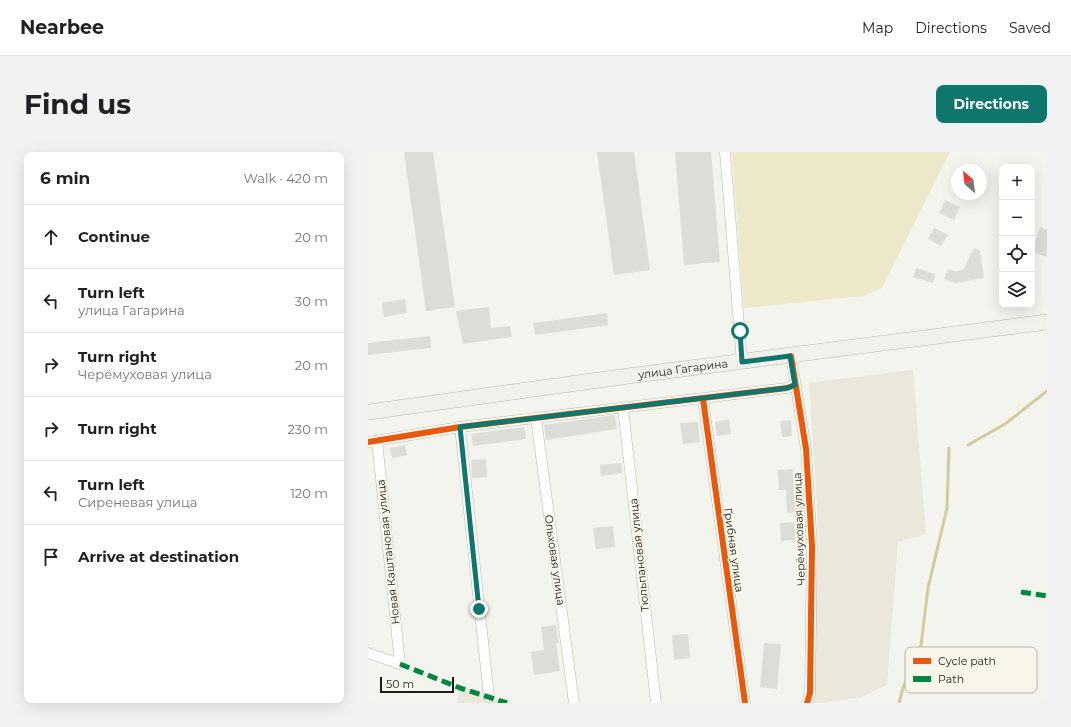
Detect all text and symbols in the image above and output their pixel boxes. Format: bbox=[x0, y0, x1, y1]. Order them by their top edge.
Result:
text: Nearbee bbox=[20, 16, 104, 39]
text: Map bbox=[862, 19, 893, 37]
text: Directions bbox=[915, 19, 987, 37]
text: Saved bbox=[1009, 19, 1051, 37]
button: Directions bbox=[936, 85, 1047, 123]
text: Find us bbox=[24, 87, 131, 121]
north arrow bbox=[951, 164, 987, 200]
map controls bbox=[999, 164, 1035, 308]
button: + bbox=[999, 164, 1035, 200]
text: 6 min bbox=[40, 168, 90, 188]
text: Walk · 420 m bbox=[244, 170, 328, 186]
button: − bbox=[999, 200, 1035, 236]
icon: ahead bbox=[40, 226, 62, 248]
text: Continue bbox=[78, 227, 150, 246]
text: 20 m bbox=[295, 229, 328, 245]
button: locate bbox=[999, 236, 1035, 272]
button: layers bbox=[999, 272, 1035, 308]
text: Turn left bbox=[78, 283, 145, 302]
icon: left bbox=[40, 290, 62, 312]
text: 30 m bbox=[295, 293, 328, 309]
text: улица Гагарина bbox=[78, 302, 185, 318]
route start bbox=[731, 322, 749, 340]
text: Turn right bbox=[78, 347, 157, 366]
icon: right bbox=[40, 354, 62, 376]
street label: улица Гагарина bbox=[636, 356, 729, 382]
text: 20 m bbox=[295, 357, 328, 373]
text: Черёмуховая улица bbox=[78, 366, 212, 382]
icon: right bbox=[40, 418, 62, 440]
text: Turn right bbox=[78, 419, 157, 438]
text: 230 m bbox=[287, 421, 328, 437]
street label: Черёмуховая улица bbox=[790, 472, 808, 586]
text: Turn left bbox=[78, 475, 145, 494]
street label: Новая Каштановая улица bbox=[373, 479, 403, 625]
icon: left bbox=[40, 482, 62, 504]
text: 120 m bbox=[290, 485, 328, 501]
text: Сиреневая улица bbox=[78, 494, 197, 510]
street label: Тюльпановая улица bbox=[626, 497, 652, 613]
street label: Грибная улица bbox=[721, 507, 747, 593]
street label: Ольховая улица bbox=[542, 514, 568, 606]
icon: arrive bbox=[40, 546, 62, 568]
text: Arrive at destination bbox=[78, 547, 239, 566]
route end bbox=[470, 600, 488, 618]
legend bbox=[905, 647, 1037, 693]
text: Cycle path bbox=[938, 654, 996, 668]
text: Path bbox=[938, 672, 964, 686]
scale bar bbox=[380, 675, 454, 694]
text: 50 m bbox=[386, 677, 414, 691]

